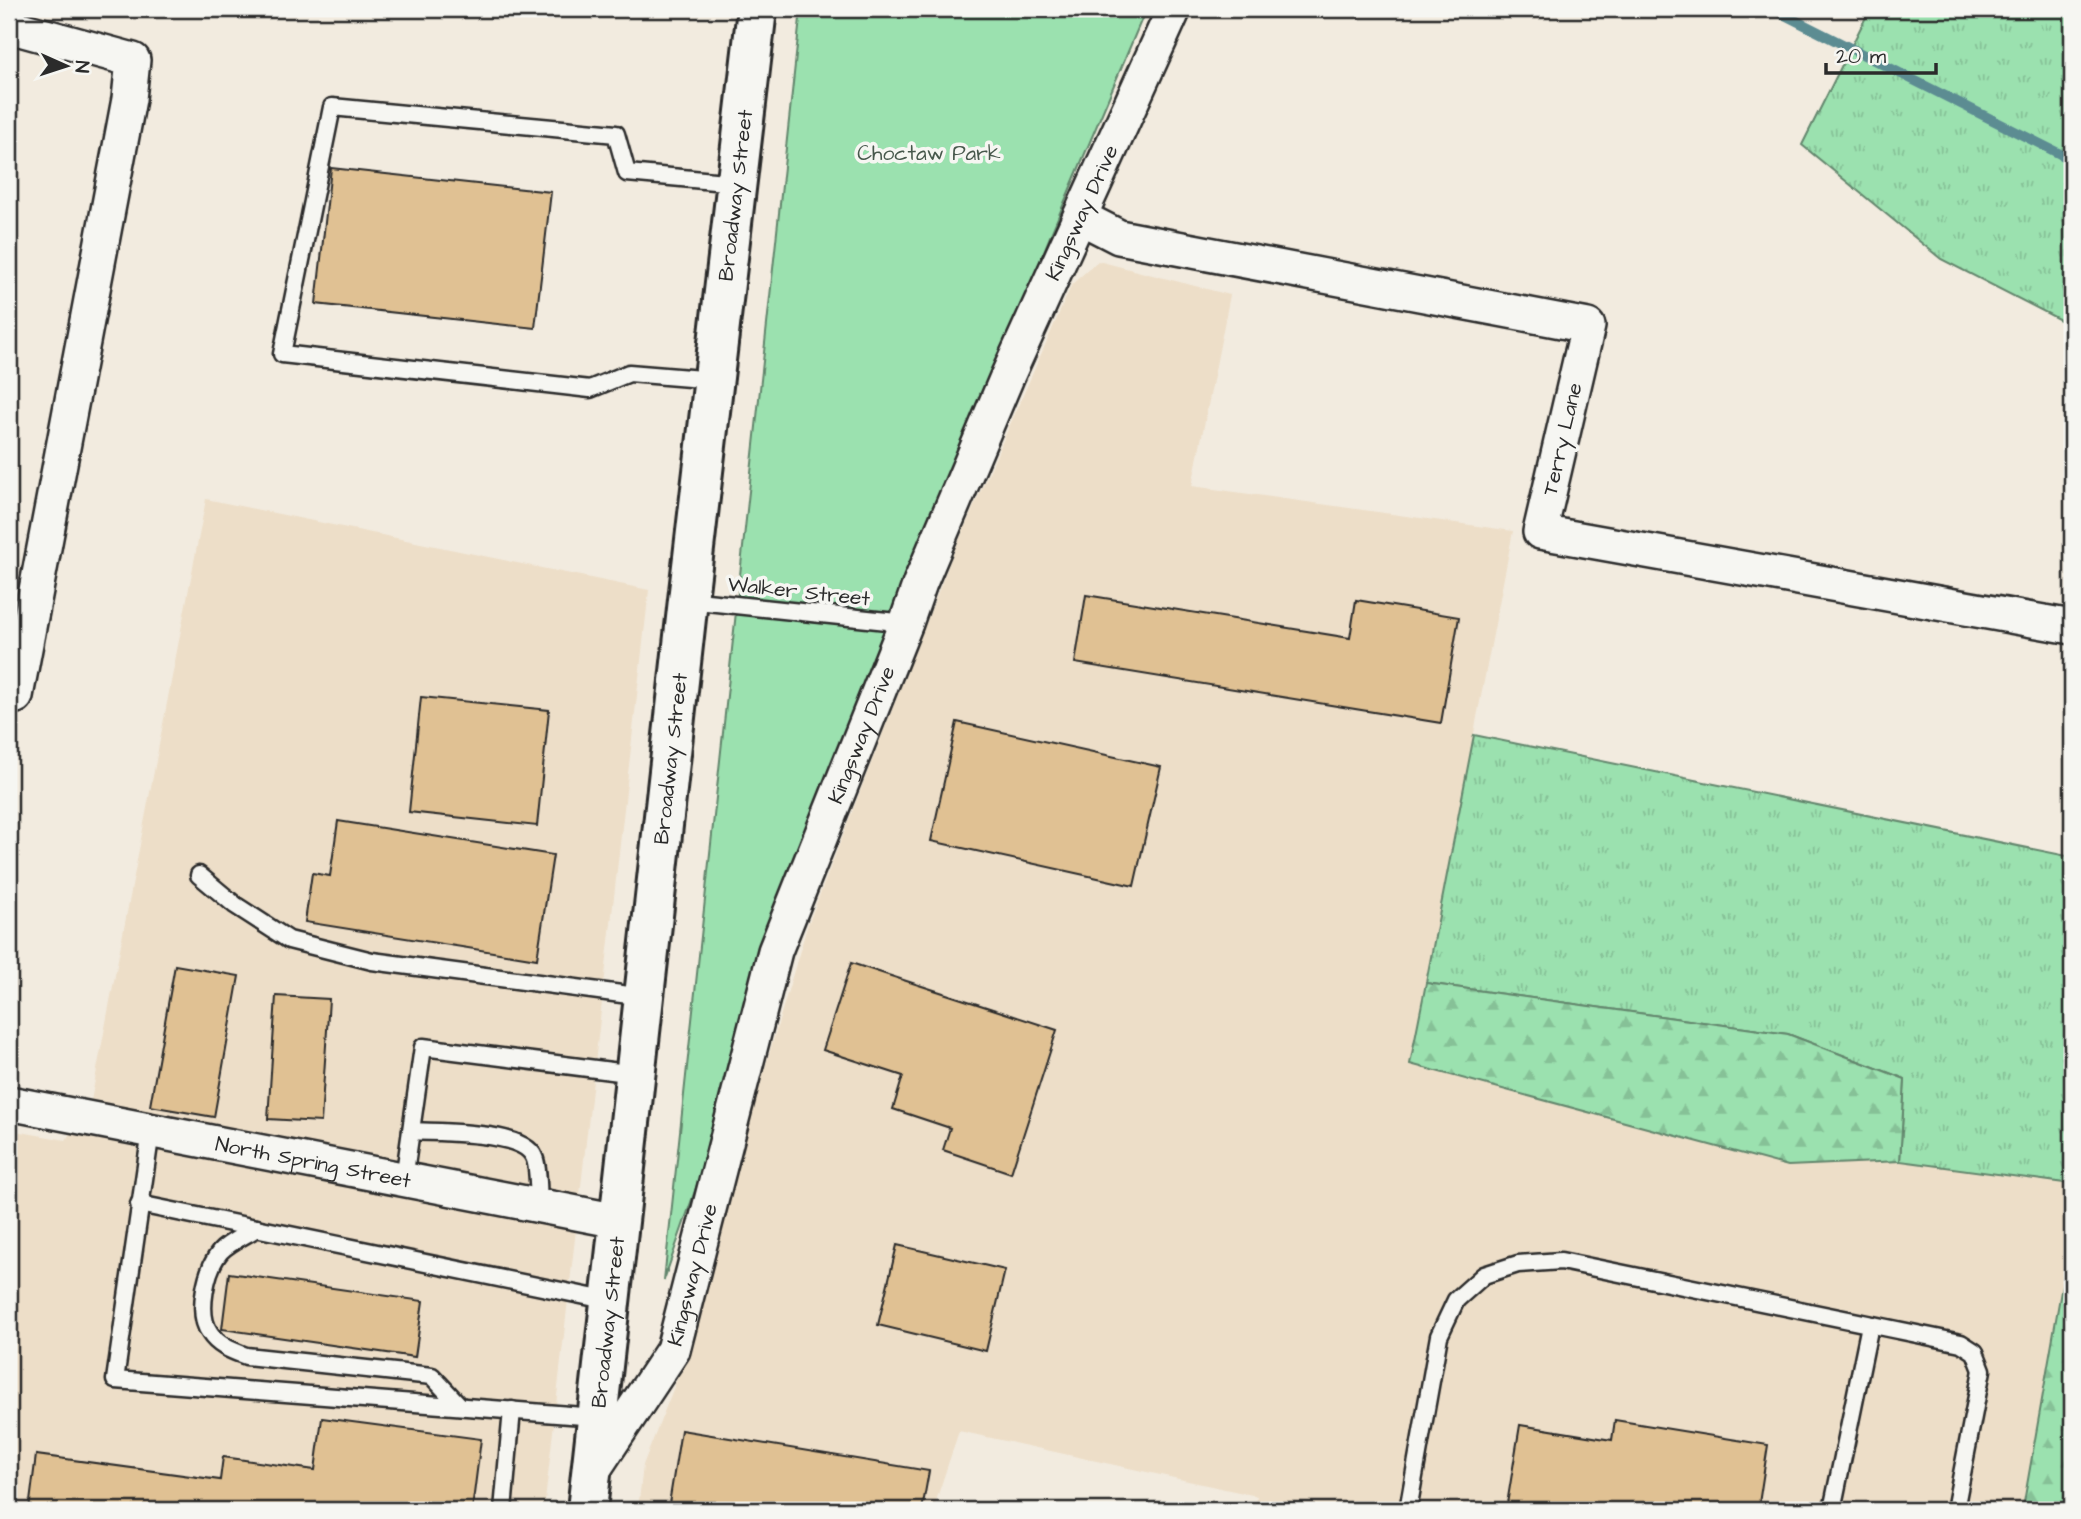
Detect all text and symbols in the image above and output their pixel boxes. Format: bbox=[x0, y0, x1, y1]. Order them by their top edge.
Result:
north arrow bbox=[32, 32, 102, 102]
scale bar bbox=[1826, 32, 1936, 76]
text: 20 m bbox=[1836, 42, 1887, 71]
text: N bbox=[68, 60, 95, 74]
street label: Broadway Street bbox=[711, 108, 760, 283]
park label: Choctaw Park bbox=[857, 139, 1001, 168]
street label: Kingsway Drive bbox=[1039, 140, 1125, 285]
street label: Terry Lane bbox=[1535, 380, 1591, 499]
street label: Walker Street bbox=[726, 570, 872, 613]
street label: Kingsway Drive bbox=[821, 662, 902, 808]
street label: Broadway Street bbox=[647, 671, 695, 846]
street label: North Spring Street bbox=[213, 1129, 414, 1196]
street label: Kingsway Drive bbox=[661, 1201, 725, 1349]
street label: Broadway Street bbox=[584, 1234, 632, 1409]

